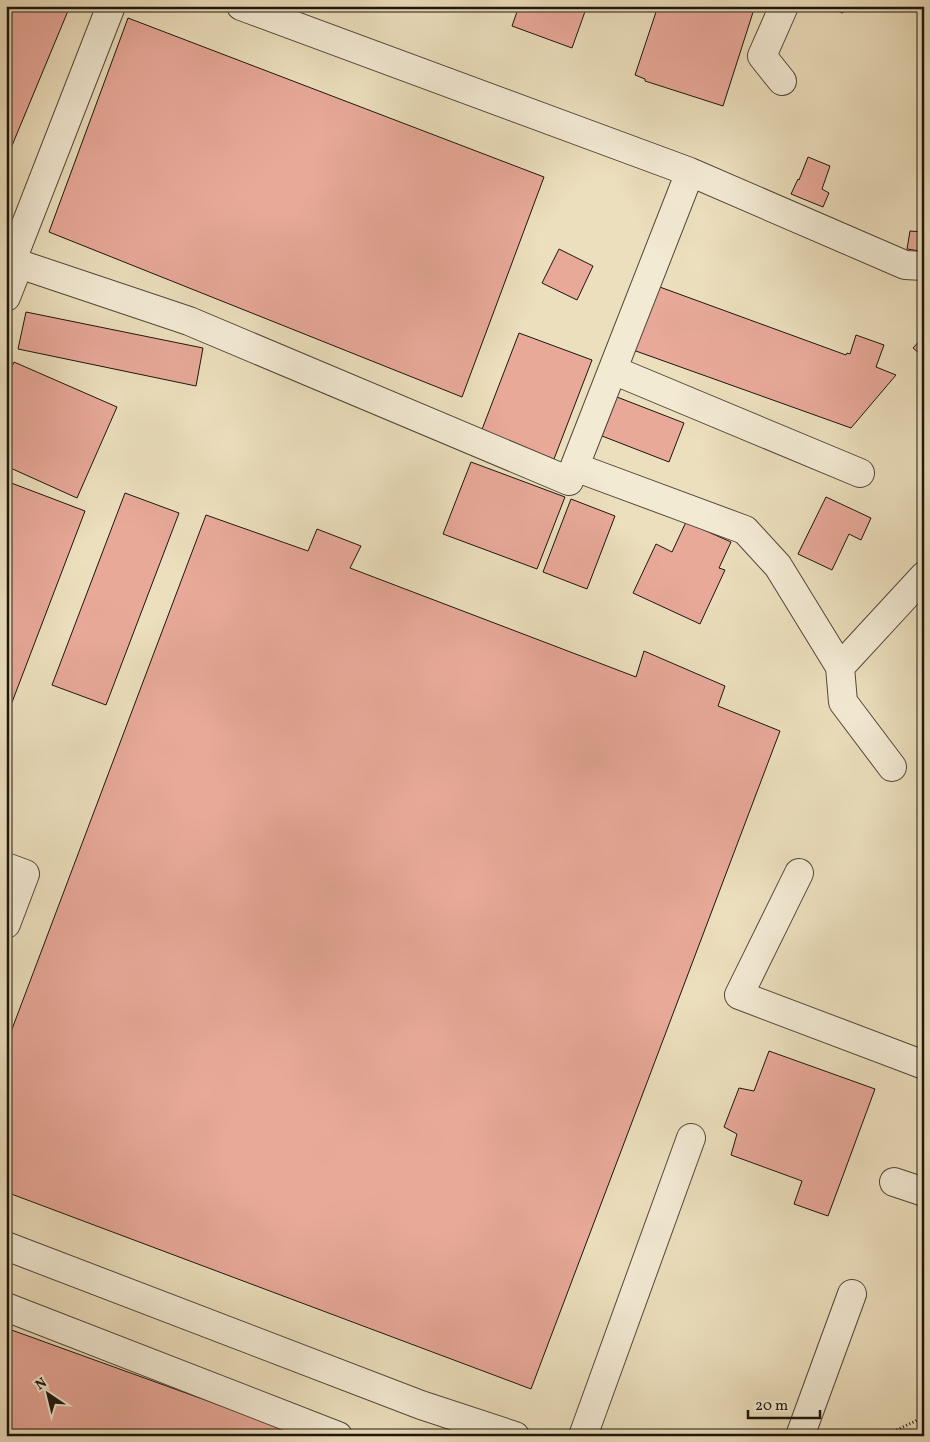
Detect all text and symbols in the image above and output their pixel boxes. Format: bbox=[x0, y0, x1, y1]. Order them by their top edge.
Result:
north arrow bbox=[22, 1370, 72, 1420]
text: N bbox=[32, 1374, 51, 1395]
scale bar bbox=[748, 1387, 820, 1419]
text: 20 m bbox=[755, 1396, 788, 1417]

